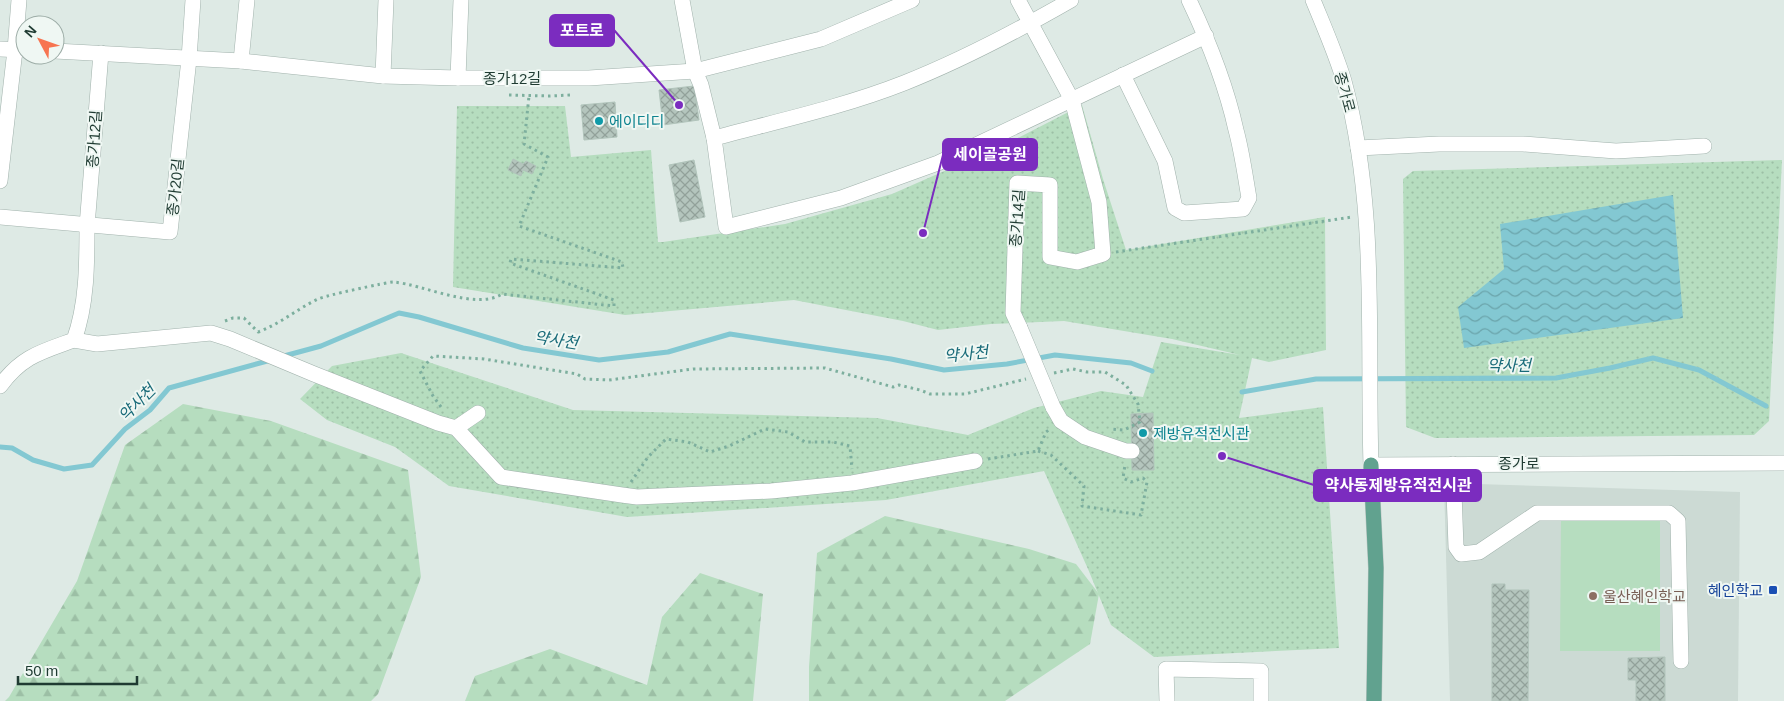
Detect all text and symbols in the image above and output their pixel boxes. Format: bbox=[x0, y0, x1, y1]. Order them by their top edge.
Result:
north arrow bbox=[15, 15, 65, 65]
callout: 포트로 bbox=[550, 15, 614, 46]
text: N bbox=[21, 22, 40, 41]
text: 포트로 bbox=[560, 22, 604, 39]
street label: 종가12길 bbox=[483, 70, 541, 87]
street label: 종가로 bbox=[1331, 70, 1359, 114]
street label: 종가12길 bbox=[83, 109, 105, 169]
place label: 에이디디 bbox=[609, 113, 664, 130]
marker: 에이디디 bbox=[593, 115, 605, 127]
callout: 세이골공원 bbox=[943, 139, 1037, 170]
text: 세이골공원 bbox=[953, 146, 1027, 163]
street label: 종가20길 bbox=[164, 157, 186, 217]
street label: 종가14길 bbox=[1006, 188, 1028, 248]
water label: 약사천 bbox=[533, 328, 581, 352]
water label: 약사천 bbox=[943, 343, 991, 365]
water label: 약사천 bbox=[1487, 357, 1533, 374]
water label: 약사천 bbox=[115, 380, 160, 425]
place label: 제방유적전시관 bbox=[1153, 425, 1250, 442]
marker: 제방유적전시관 bbox=[1137, 427, 1149, 439]
street label: 종가로 bbox=[1498, 455, 1540, 472]
callout: 약사동제방유적전시관 bbox=[1314, 470, 1481, 501]
text: 약사동제방유적전시관 bbox=[1324, 477, 1472, 494]
place label: 혜인학교 bbox=[1708, 582, 1763, 599]
marker: 혜인학교 bbox=[1767, 584, 1779, 596]
place label: 울산혜인학교 bbox=[1603, 588, 1686, 605]
marker: 울산혜인학교 bbox=[1587, 590, 1599, 602]
scale bar bbox=[18, 654, 136, 686]
text: 50 m bbox=[25, 662, 58, 679]

